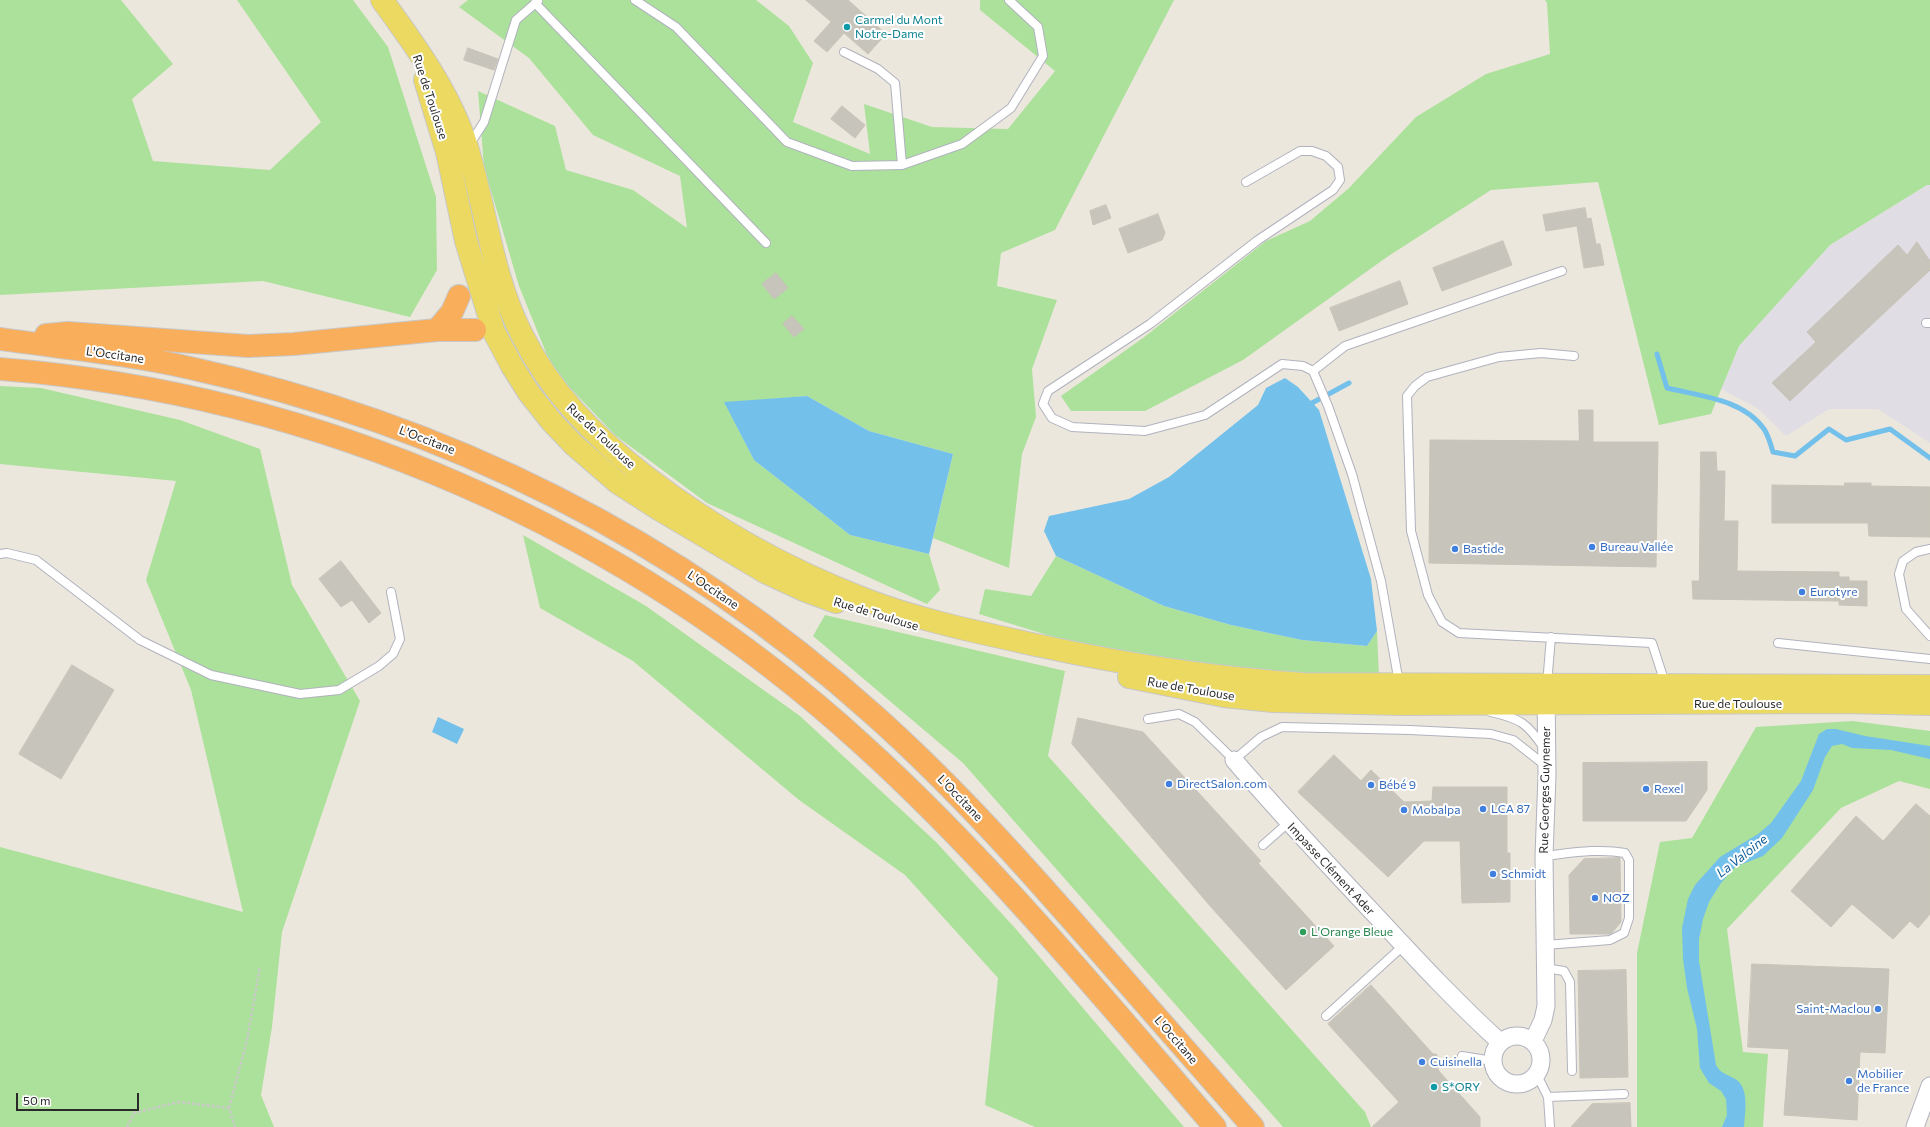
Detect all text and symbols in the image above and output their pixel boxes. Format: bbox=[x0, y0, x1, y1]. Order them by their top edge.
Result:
place label: Carmel du Mont Notre-Dame bbox=[855, 13, 943, 41]
marker: Carmel du Mont Notre-Dame bbox=[842, 22, 852, 32]
street label: Rue de Toulouse bbox=[410, 53, 450, 141]
street label: L'Occitane bbox=[85, 344, 145, 366]
street label: Rue de Toulouse bbox=[564, 401, 638, 471]
street label: L'Occitane bbox=[397, 423, 457, 457]
place label: Bureau Vallée bbox=[1600, 540, 1673, 554]
place label: Bastide bbox=[1463, 542, 1504, 556]
marker: Bureau Vallée bbox=[1587, 542, 1597, 552]
marker: Bastide bbox=[1450, 544, 1460, 554]
street label: L'Occitane bbox=[685, 568, 741, 612]
place label: Eurotyre bbox=[1810, 585, 1858, 599]
marker: Eurotyre bbox=[1797, 587, 1807, 597]
street label: Rue de Toulouse bbox=[832, 594, 920, 634]
street label: Rue de Toulouse bbox=[1146, 674, 1236, 704]
street label: Rue de Toulouse bbox=[1694, 697, 1782, 711]
street label: Rue Georges Guynemer bbox=[1537, 726, 1553, 854]
street label: L'Occitane bbox=[935, 772, 985, 824]
place label: DirectSalon.com bbox=[1177, 777, 1267, 791]
place label: Bébé 9 bbox=[1379, 778, 1416, 792]
marker: DirectSalon.com bbox=[1164, 779, 1174, 789]
marker: Bébé 9 bbox=[1366, 780, 1376, 790]
place label: Rexel bbox=[1654, 782, 1683, 796]
marker: Rexel bbox=[1641, 784, 1651, 794]
place label: LCA 87 bbox=[1491, 802, 1530, 816]
place label: Mobalpa bbox=[1412, 803, 1460, 817]
marker: LCA 87 bbox=[1478, 804, 1488, 814]
marker: Mobalpa bbox=[1399, 805, 1409, 815]
street label: Impasse Clément Ader bbox=[1284, 820, 1378, 918]
water label: La Valoine bbox=[1713, 831, 1771, 881]
place label: Schmidt bbox=[1501, 867, 1546, 881]
marker: Schmidt bbox=[1488, 869, 1498, 879]
place label: NOZ bbox=[1603, 891, 1630, 905]
marker: NOZ bbox=[1590, 893, 1600, 903]
place label: L'Orange Bleue bbox=[1311, 925, 1393, 939]
marker: L'Orange Bleue bbox=[1298, 927, 1308, 937]
place label: Saint-Maclou bbox=[1796, 1002, 1870, 1016]
marker: Saint-Maclou bbox=[1873, 1004, 1883, 1014]
street label: L'Occitane bbox=[1151, 1013, 1201, 1067]
place label: Cuisinella bbox=[1430, 1055, 1482, 1069]
marker: Cuisinella bbox=[1417, 1057, 1427, 1067]
place label: Mobilier de France bbox=[1857, 1067, 1909, 1095]
marker: Mobilier de France bbox=[1844, 1076, 1854, 1086]
place label: S*ORY bbox=[1442, 1080, 1480, 1094]
marker: S*ORY bbox=[1429, 1082, 1439, 1092]
scale bar bbox=[18, 1085, 141, 1111]
text: 50 m bbox=[23, 1093, 51, 1107]

